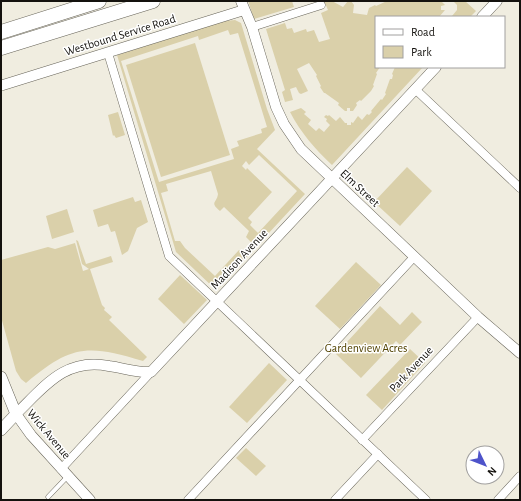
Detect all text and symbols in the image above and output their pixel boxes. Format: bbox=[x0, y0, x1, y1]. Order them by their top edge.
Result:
street label: Westbound Service Road bbox=[63, 12, 177, 58]
legend bbox=[375, 16, 505, 68]
text: Road bbox=[411, 26, 435, 38]
text: Park bbox=[411, 46, 432, 58]
street label: Elm Street bbox=[338, 167, 382, 209]
street label: Madison Avenue bbox=[208, 227, 270, 291]
park label: Gardenview Acres bbox=[325, 342, 407, 354]
street label: Park Avenue bbox=[387, 344, 435, 394]
street label: Wick Avenue bbox=[25, 407, 73, 461]
north arrow bbox=[465, 445, 505, 485]
text: N bbox=[485, 465, 499, 478]

